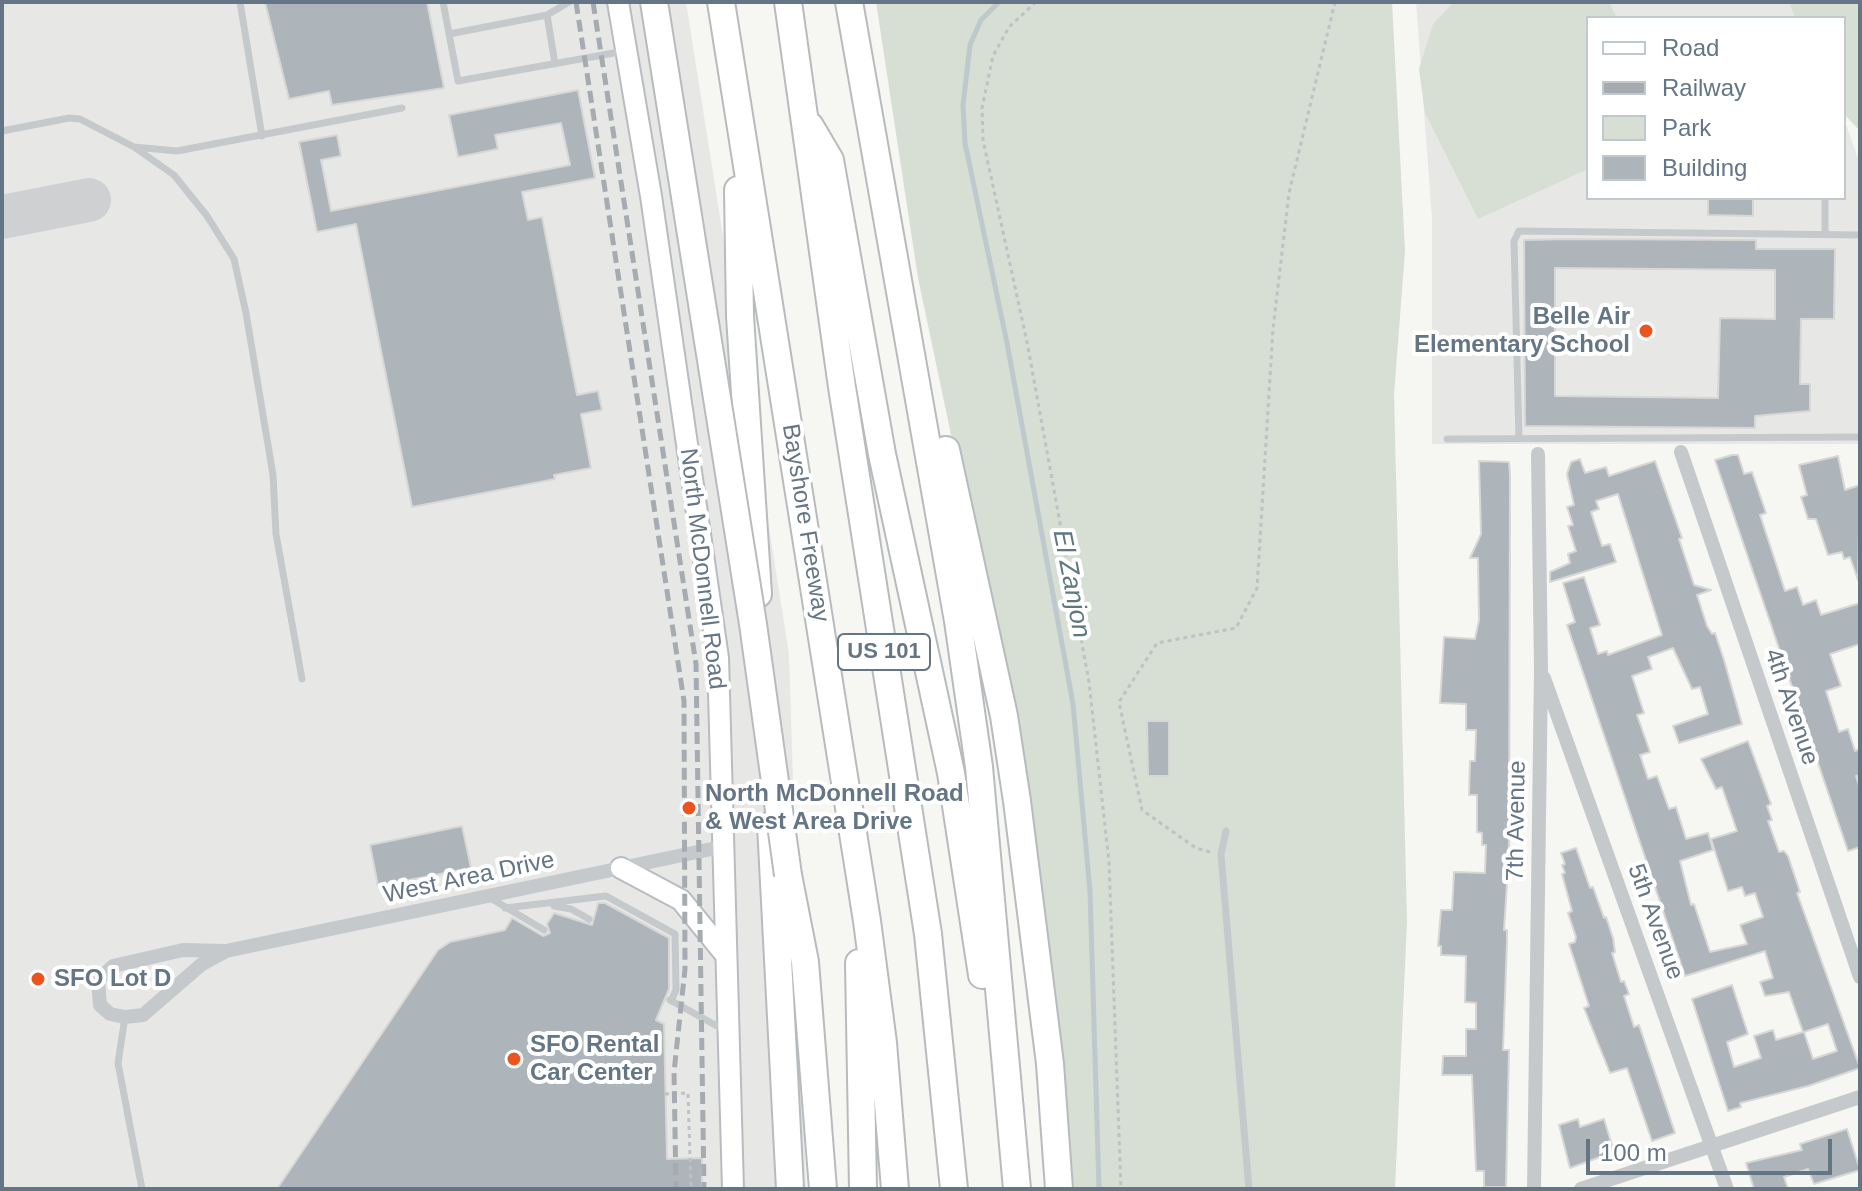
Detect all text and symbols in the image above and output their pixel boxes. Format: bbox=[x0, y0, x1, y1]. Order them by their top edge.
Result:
legend bbox=[1586, 16, 1846, 200]
text: Road bbox=[1662, 34, 1719, 61]
text: Railway bbox=[1662, 74, 1746, 101]
text: Park bbox=[1662, 114, 1711, 141]
text: Building bbox=[1662, 154, 1747, 181]
place label: Belle Air Elementary School bbox=[1414, 303, 1630, 359]
marker: Belle Air Elementary School bbox=[1637, 322, 1655, 340]
street label: Bayshore Freeway bbox=[775, 422, 835, 624]
street label: North McDonnell Road bbox=[673, 447, 731, 691]
water label: El Zanjon bbox=[1045, 527, 1097, 641]
road number: US 101 bbox=[838, 634, 930, 670]
street label: 4th Avenue bbox=[1758, 645, 1824, 769]
street label: 7th Avenue bbox=[1502, 760, 1532, 882]
place label: North McDonnell Road & West Area Drive bbox=[705, 780, 964, 836]
marker: North McDonnell Road & West Area Drive bbox=[680, 799, 698, 817]
street label: West Area Drive bbox=[381, 846, 557, 910]
street label: 5th Avenue bbox=[1621, 860, 1689, 984]
place label: SFO Lot D bbox=[54, 965, 171, 993]
marker: SFO Lot D bbox=[29, 970, 47, 988]
place label: SFO Rental Car Center bbox=[530, 1031, 659, 1087]
marker: SFO Rental Car Center bbox=[505, 1050, 523, 1068]
scale bar bbox=[1590, 1123, 1836, 1173]
text: 100 m bbox=[1600, 1139, 1667, 1166]

